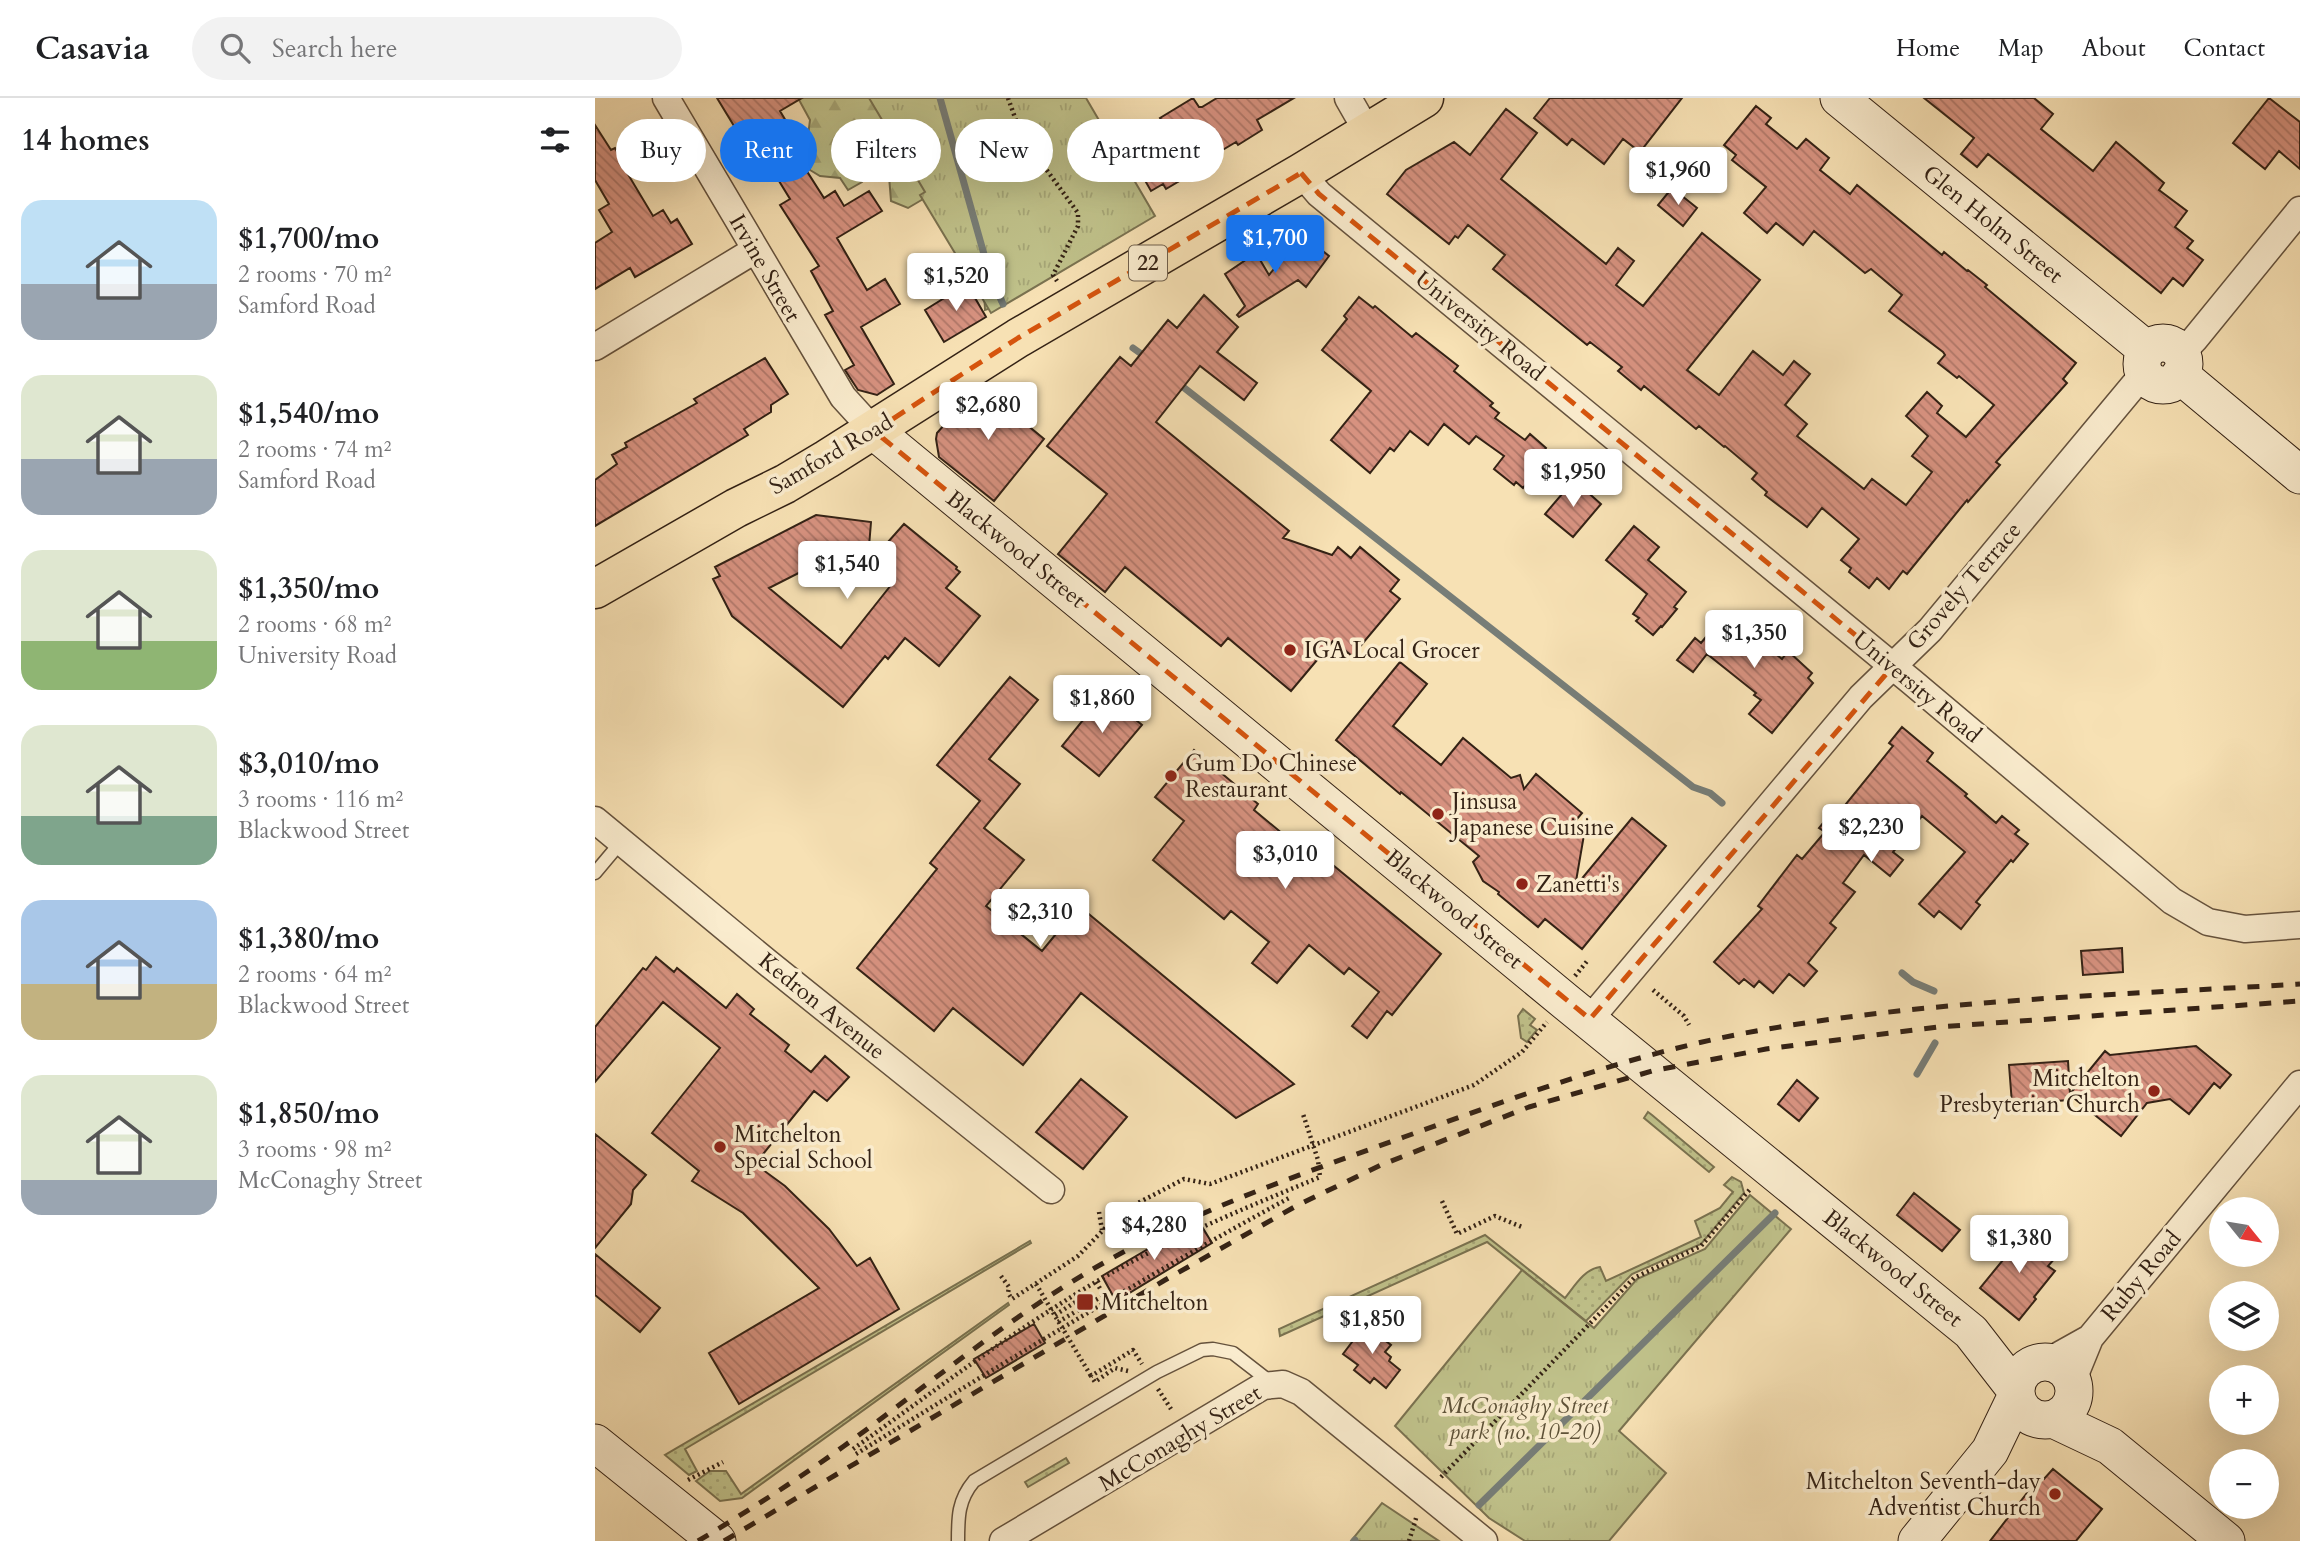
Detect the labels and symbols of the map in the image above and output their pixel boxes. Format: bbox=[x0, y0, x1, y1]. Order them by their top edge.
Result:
pin: $1,960 bbox=[1621, 148, 1735, 207]
street label: Glen Holm Street bbox=[1916, 158, 2070, 290]
street label: Irvine Street bbox=[722, 209, 808, 327]
pin: $1,700 bbox=[1218, 216, 1332, 275]
road number: 22 bbox=[1129, 246, 1167, 280]
pin: $1,520 bbox=[899, 254, 1013, 313]
street label: University Road bbox=[1408, 264, 1552, 389]
pin: $2,680 bbox=[931, 382, 1045, 442]
street label: Samford Road bbox=[764, 406, 899, 502]
pin: $1,950 bbox=[1516, 450, 1630, 509]
street label: Blackwood Street bbox=[940, 483, 1092, 615]
street label: Grovely Terrace bbox=[1900, 515, 2028, 657]
pin: $1,540 bbox=[790, 542, 904, 601]
pin: $1,350 bbox=[1697, 610, 1811, 670]
street label: University Road bbox=[1846, 624, 1988, 750]
place label: IGA Local Grocer bbox=[1304, 635, 1480, 666]
marker: IGA Local Grocer bbox=[1282, 642, 1298, 658]
pin: $1,860 bbox=[1045, 676, 1159, 735]
place label: Gum Do Chinese Restaurant bbox=[1185, 748, 1357, 805]
marker: Gum Do Chinese Restaurant bbox=[1163, 768, 1179, 784]
place label: Jinsusa Japanese Cuisine bbox=[1449, 786, 1614, 843]
pin: $2,230 bbox=[1814, 804, 1928, 864]
marker: Jinsusa Japanese Cuisine bbox=[1430, 806, 1446, 822]
pin: $3,010 bbox=[1228, 832, 1342, 891]
street label: Blackwood Street bbox=[1378, 842, 1530, 976]
place label: Zanetti's bbox=[1536, 869, 1620, 900]
marker: Zanetti's bbox=[1514, 876, 1530, 892]
pin: $2,310 bbox=[983, 890, 1097, 949]
street label: Kedron Avenue bbox=[752, 945, 892, 1067]
place label: Mitchelton Presbyterian Church bbox=[1939, 1063, 2140, 1120]
marker: Mitchelton Presbyterian Church bbox=[2146, 1083, 2162, 1099]
place label: Mitchelton Special School bbox=[734, 1119, 873, 1176]
marker: Mitchelton Special School bbox=[712, 1139, 728, 1155]
north arrow bbox=[2209, 1197, 2279, 1267]
pin: $4,280 bbox=[1097, 1202, 1211, 1262]
street label: Blackwood Street bbox=[1817, 1202, 1969, 1334]
pin: $1,380 bbox=[1962, 1216, 2076, 1275]
street label: Ruby Road bbox=[2094, 1223, 2189, 1328]
place label: Mitchelton bbox=[1101, 1287, 1209, 1318]
marker: Mitchelton bbox=[1075, 1292, 1095, 1312]
pin: $1,850 bbox=[1315, 1296, 1429, 1356]
street label: McConaghy Street bbox=[1093, 1377, 1267, 1499]
park label: McConaghy Street park (no. 10-20) bbox=[1442, 1390, 1610, 1447]
place label: Mitchelton Seventh-day Adventist Church bbox=[1806, 1466, 2041, 1523]
marker: Mitchelton Seventh-day Adventist Church bbox=[2047, 1486, 2063, 1502]

